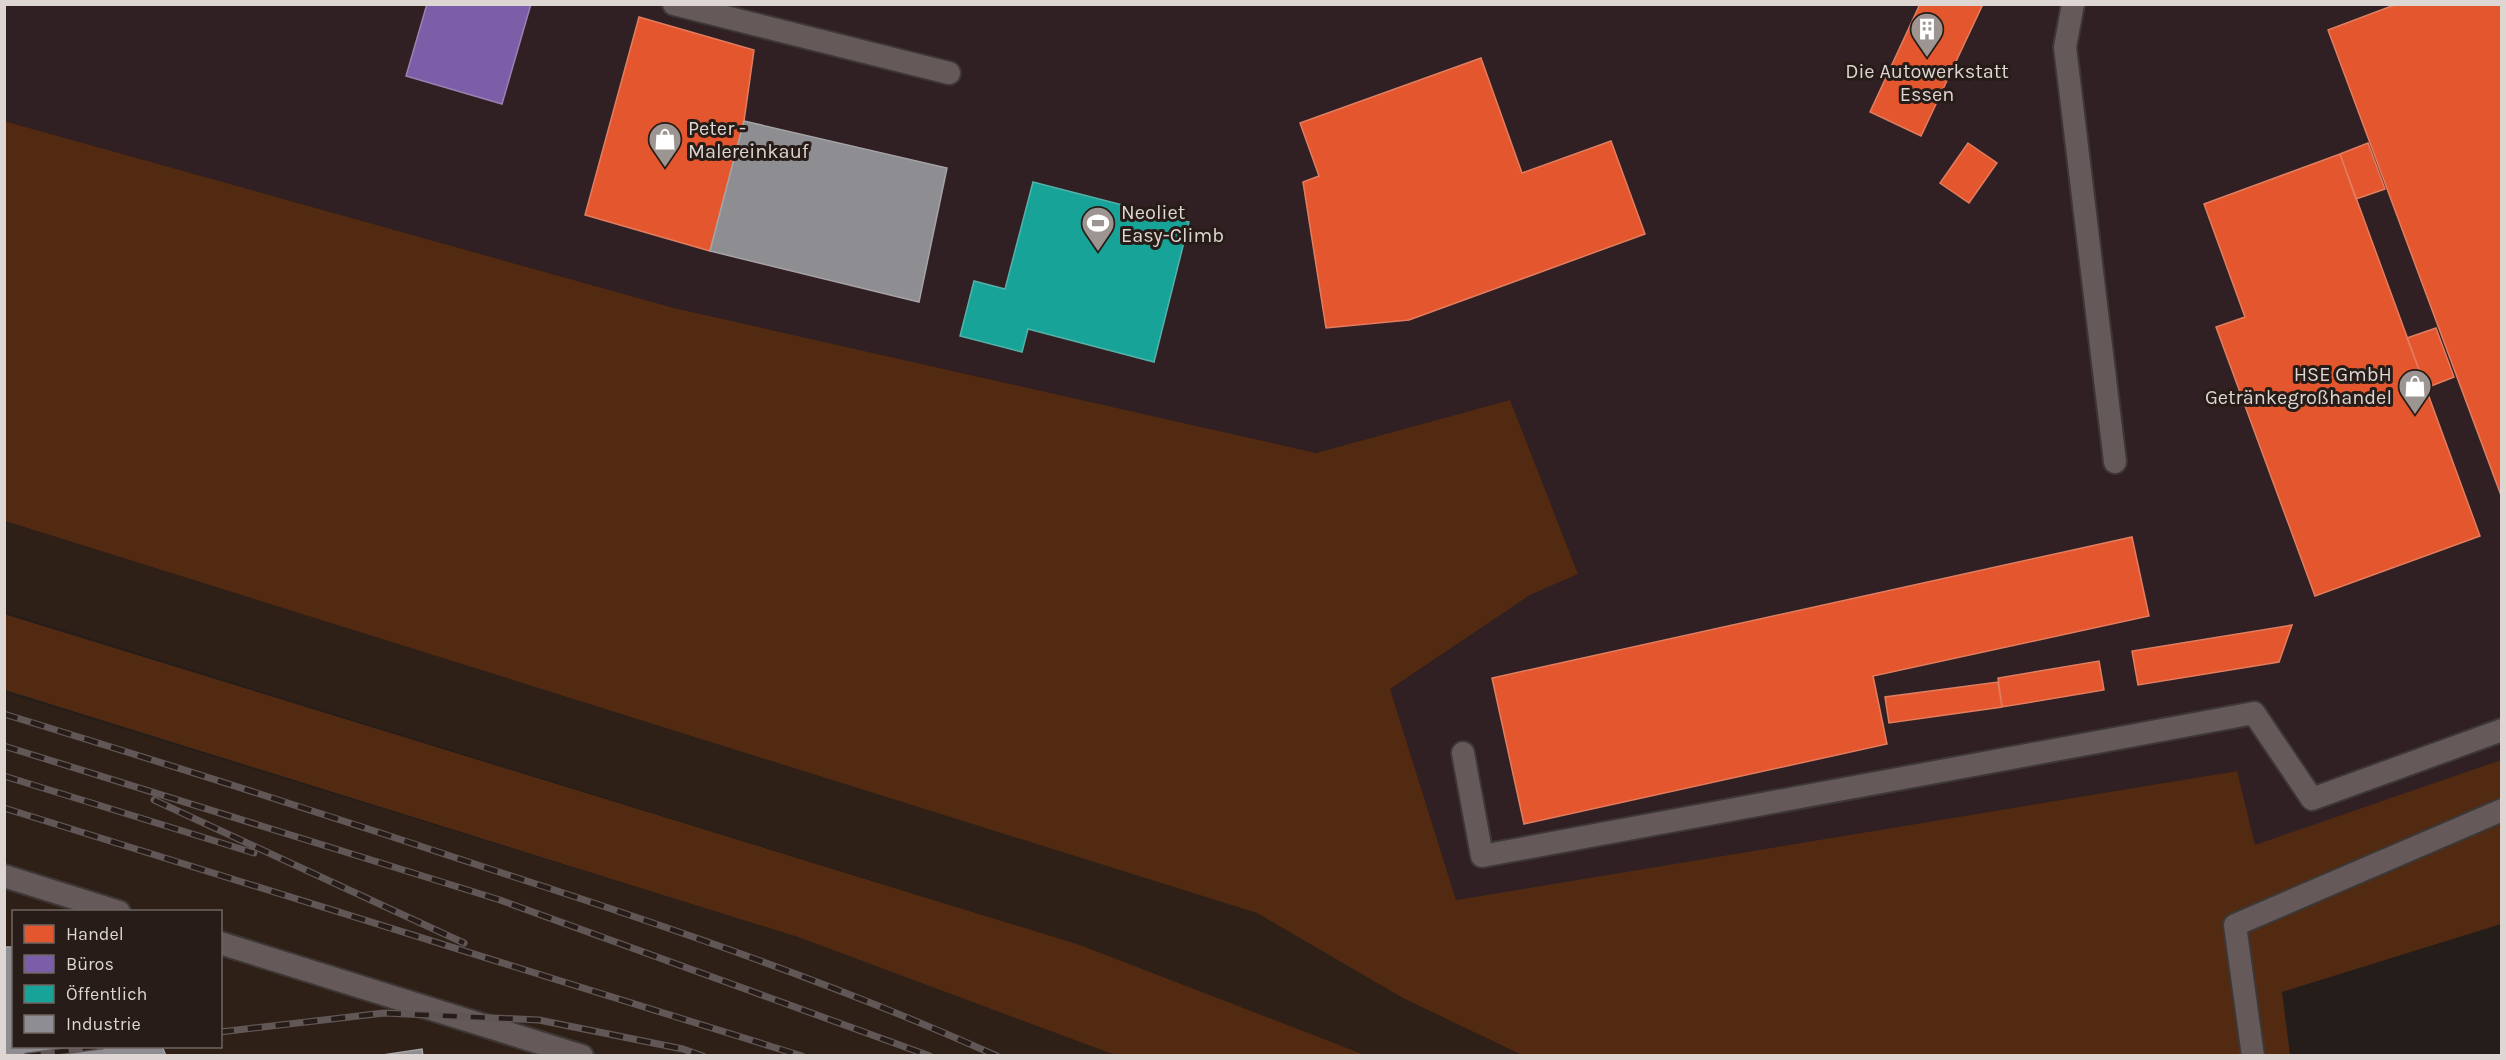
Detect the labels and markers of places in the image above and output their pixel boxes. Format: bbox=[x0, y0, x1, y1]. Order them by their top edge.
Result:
building icon: Die Autowerkstatt Essen bbox=[1909, 11, 1945, 58]
place label: Die Autowerkstatt Essen bbox=[1845, 60, 2009, 106]
place label: Peter - Malereinkauf bbox=[688, 117, 809, 163]
shop icon: Peter - Malereinkauf bbox=[647, 121, 683, 168]
place label: Neoliet Easy-Climb bbox=[1121, 201, 1224, 247]
sports icon: Neoliet Easy-Climb bbox=[1080, 205, 1116, 252]
place label: HSE GmbH Getränkegroßhandel bbox=[2205, 363, 2392, 409]
shop icon: HSE GmbH Getränkegroßhandel bbox=[2397, 368, 2433, 415]

